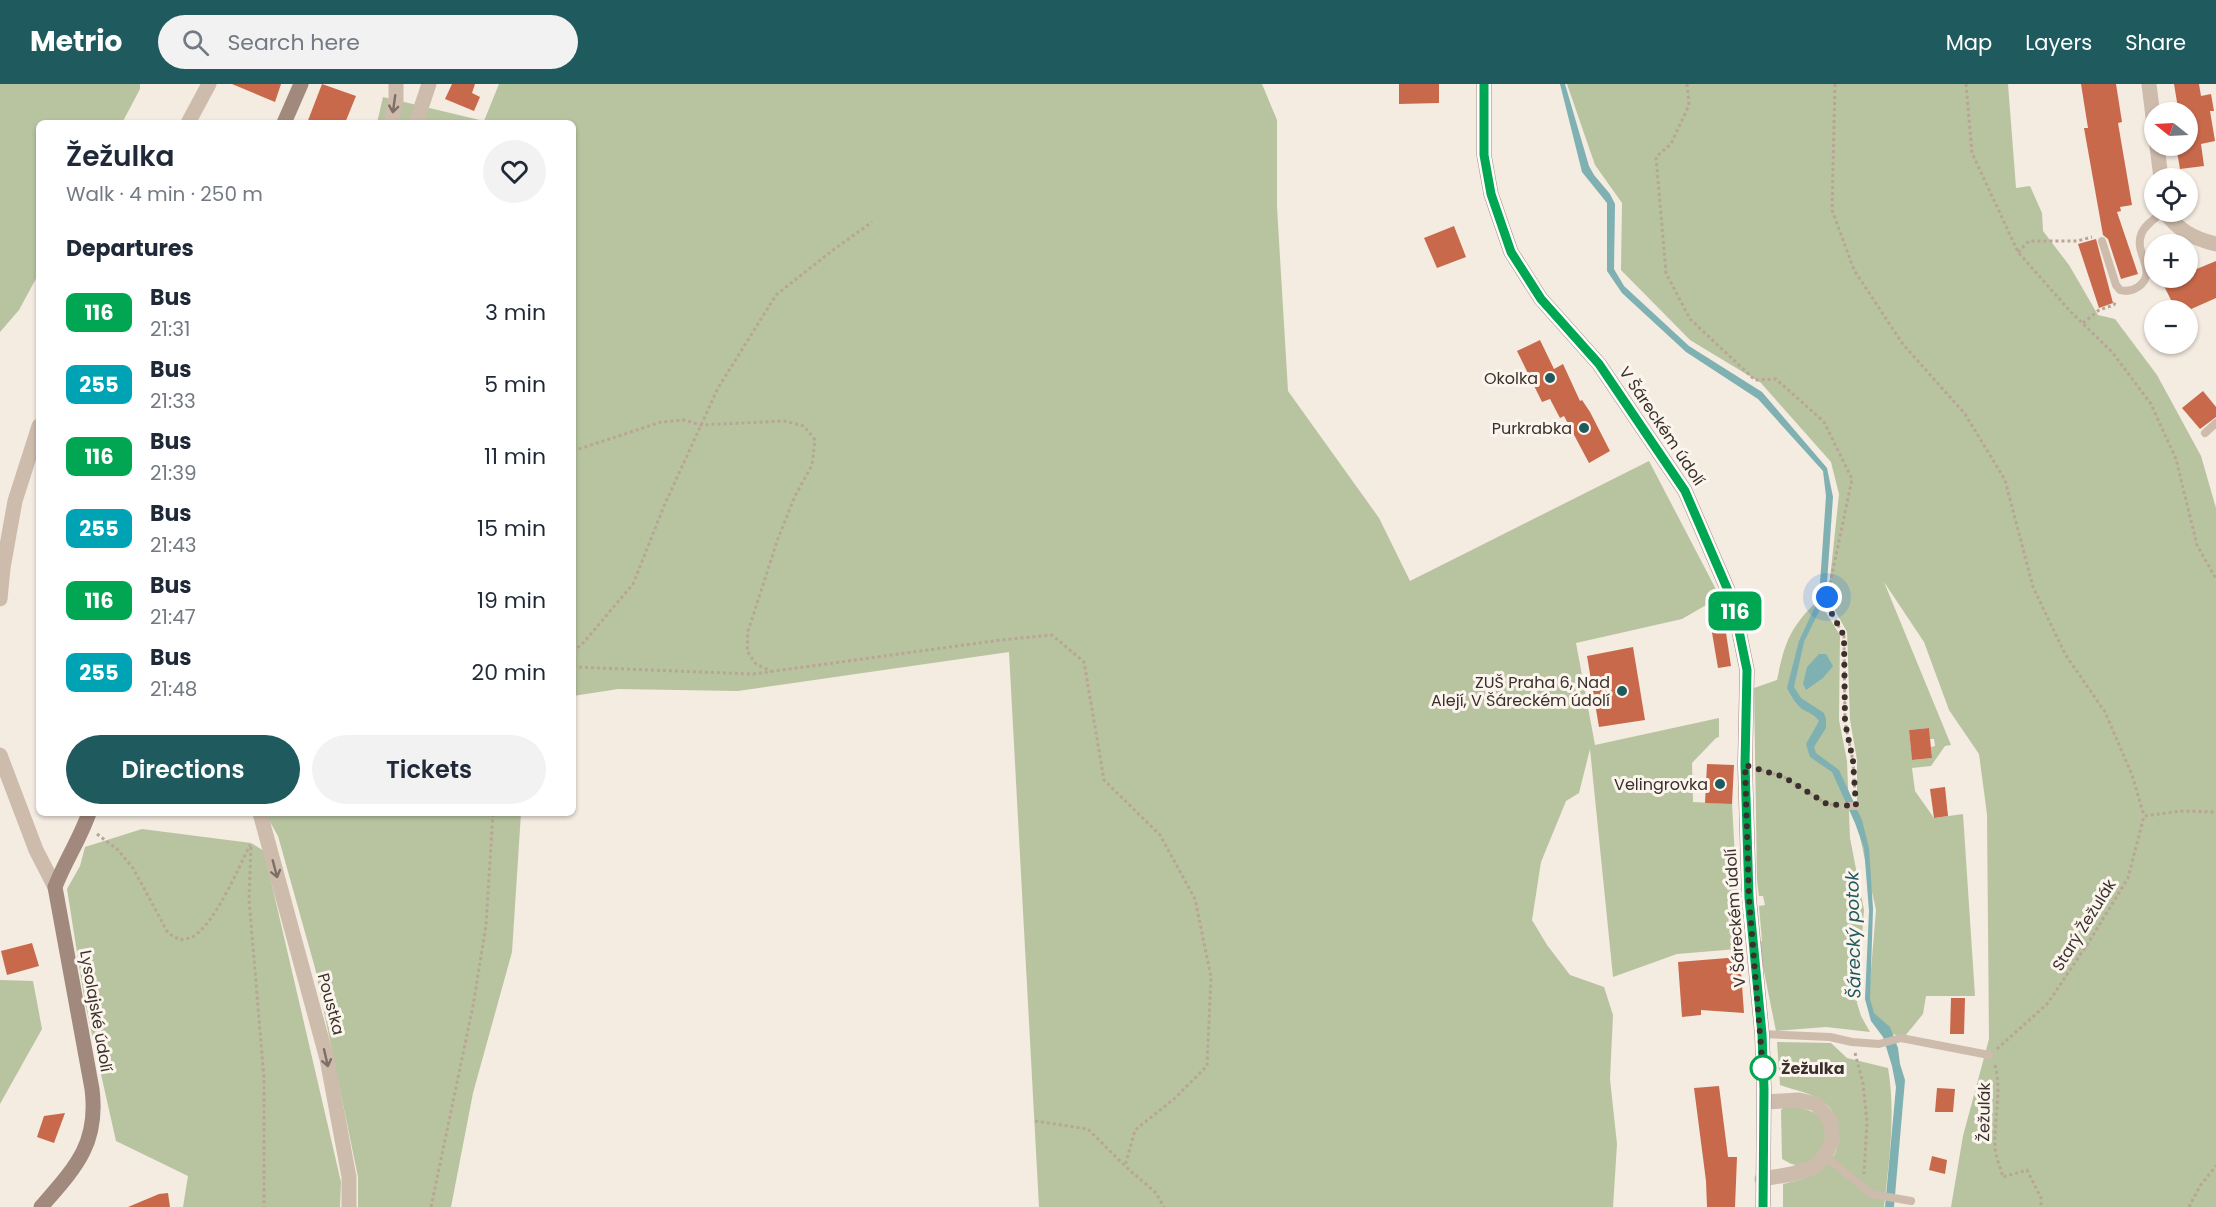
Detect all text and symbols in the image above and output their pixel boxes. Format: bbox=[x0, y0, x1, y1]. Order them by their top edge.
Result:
search box bbox=[158, 15, 578, 69]
text: Metrio bbox=[30, 22, 122, 61]
icon: search bbox=[179, 26, 212, 59]
text: Search here bbox=[227, 27, 360, 58]
text: Map bbox=[1946, 28, 1992, 57]
text: Layers bbox=[2025, 28, 2092, 57]
text: Share bbox=[2125, 28, 2186, 57]
one-way arrow bbox=[389, 93, 400, 113]
north arrow bbox=[2144, 102, 2198, 156]
map controls bbox=[2144, 102, 2198, 354]
text: Žežulka bbox=[66, 137, 175, 176]
button: heart bbox=[483, 140, 546, 203]
button: locate bbox=[2144, 168, 2198, 222]
text: Walk · 4 min · 250 m bbox=[66, 180, 263, 208]
text: Departures bbox=[66, 233, 194, 264]
button: + bbox=[2144, 234, 2198, 288]
text: Bus bbox=[150, 282, 192, 313]
text: 3 min bbox=[485, 297, 546, 328]
text: 116 bbox=[84, 298, 114, 327]
button: − bbox=[2144, 300, 2198, 354]
text: 21:31 bbox=[150, 315, 190, 343]
text: Bus bbox=[150, 354, 192, 385]
street label: V Šáreckém údolí bbox=[1614, 362, 1710, 490]
place label: Okolka bbox=[1484, 367, 1538, 390]
text: 5 min bbox=[484, 369, 546, 400]
text: 255 bbox=[79, 370, 119, 399]
marker: Okolka bbox=[1543, 371, 1557, 385]
text: 21:33 bbox=[150, 387, 196, 415]
place label: Purkrabka bbox=[1492, 417, 1572, 440]
marker: Purkrabka bbox=[1577, 421, 1591, 435]
text: Bus bbox=[150, 426, 192, 457]
text: 11 min bbox=[484, 441, 546, 472]
text: 116 bbox=[84, 442, 114, 471]
text: 21:39 bbox=[150, 459, 197, 487]
text: Bus bbox=[150, 498, 192, 529]
text: 15 min bbox=[477, 513, 546, 544]
text: 255 bbox=[79, 514, 119, 543]
text: 21:43 bbox=[150, 531, 197, 559]
text: Bus bbox=[150, 570, 192, 601]
your location bbox=[1812, 582, 1842, 612]
text: 19 min bbox=[477, 585, 546, 616]
text: 116 bbox=[84, 586, 114, 615]
line badge: 116 bbox=[1700, 592, 1770, 630]
text: 116 bbox=[1720, 597, 1750, 626]
text: 21:47 bbox=[150, 603, 196, 631]
text: Bus bbox=[150, 642, 192, 673]
text: 20 min bbox=[472, 657, 546, 688]
text: 255 bbox=[79, 658, 119, 687]
place label: ZUŠ Praha 6, Nad Alejí, V Šáreckém údolí bbox=[1431, 671, 1610, 712]
text: 21:48 bbox=[150, 675, 197, 703]
marker: ZUŠ Praha 6, Nad Alejí, V Šáreckém údolí bbox=[1615, 684, 1629, 698]
button: Directions bbox=[66, 735, 300, 804]
button: Tickets bbox=[312, 735, 546, 804]
place label: Velingrovka bbox=[1614, 773, 1708, 796]
marker: Velingrovka bbox=[1713, 777, 1727, 791]
street label: V Šáreckém údolí bbox=[1719, 848, 1751, 988]
one-way arrow bbox=[270, 859, 282, 878]
water label: Šárecký potok bbox=[1839, 870, 1867, 999]
street label: Starý Žežulák bbox=[2047, 874, 2122, 975]
street label: Lysolajské údolí bbox=[74, 948, 118, 1074]
street label: Poustka bbox=[312, 971, 350, 1037]
one-way arrow bbox=[321, 1048, 333, 1067]
marker: Žežulka bbox=[1750, 1055, 1776, 1081]
place label: Žežulka bbox=[1781, 1057, 1845, 1080]
street label: Žežulák bbox=[1972, 1082, 1996, 1142]

